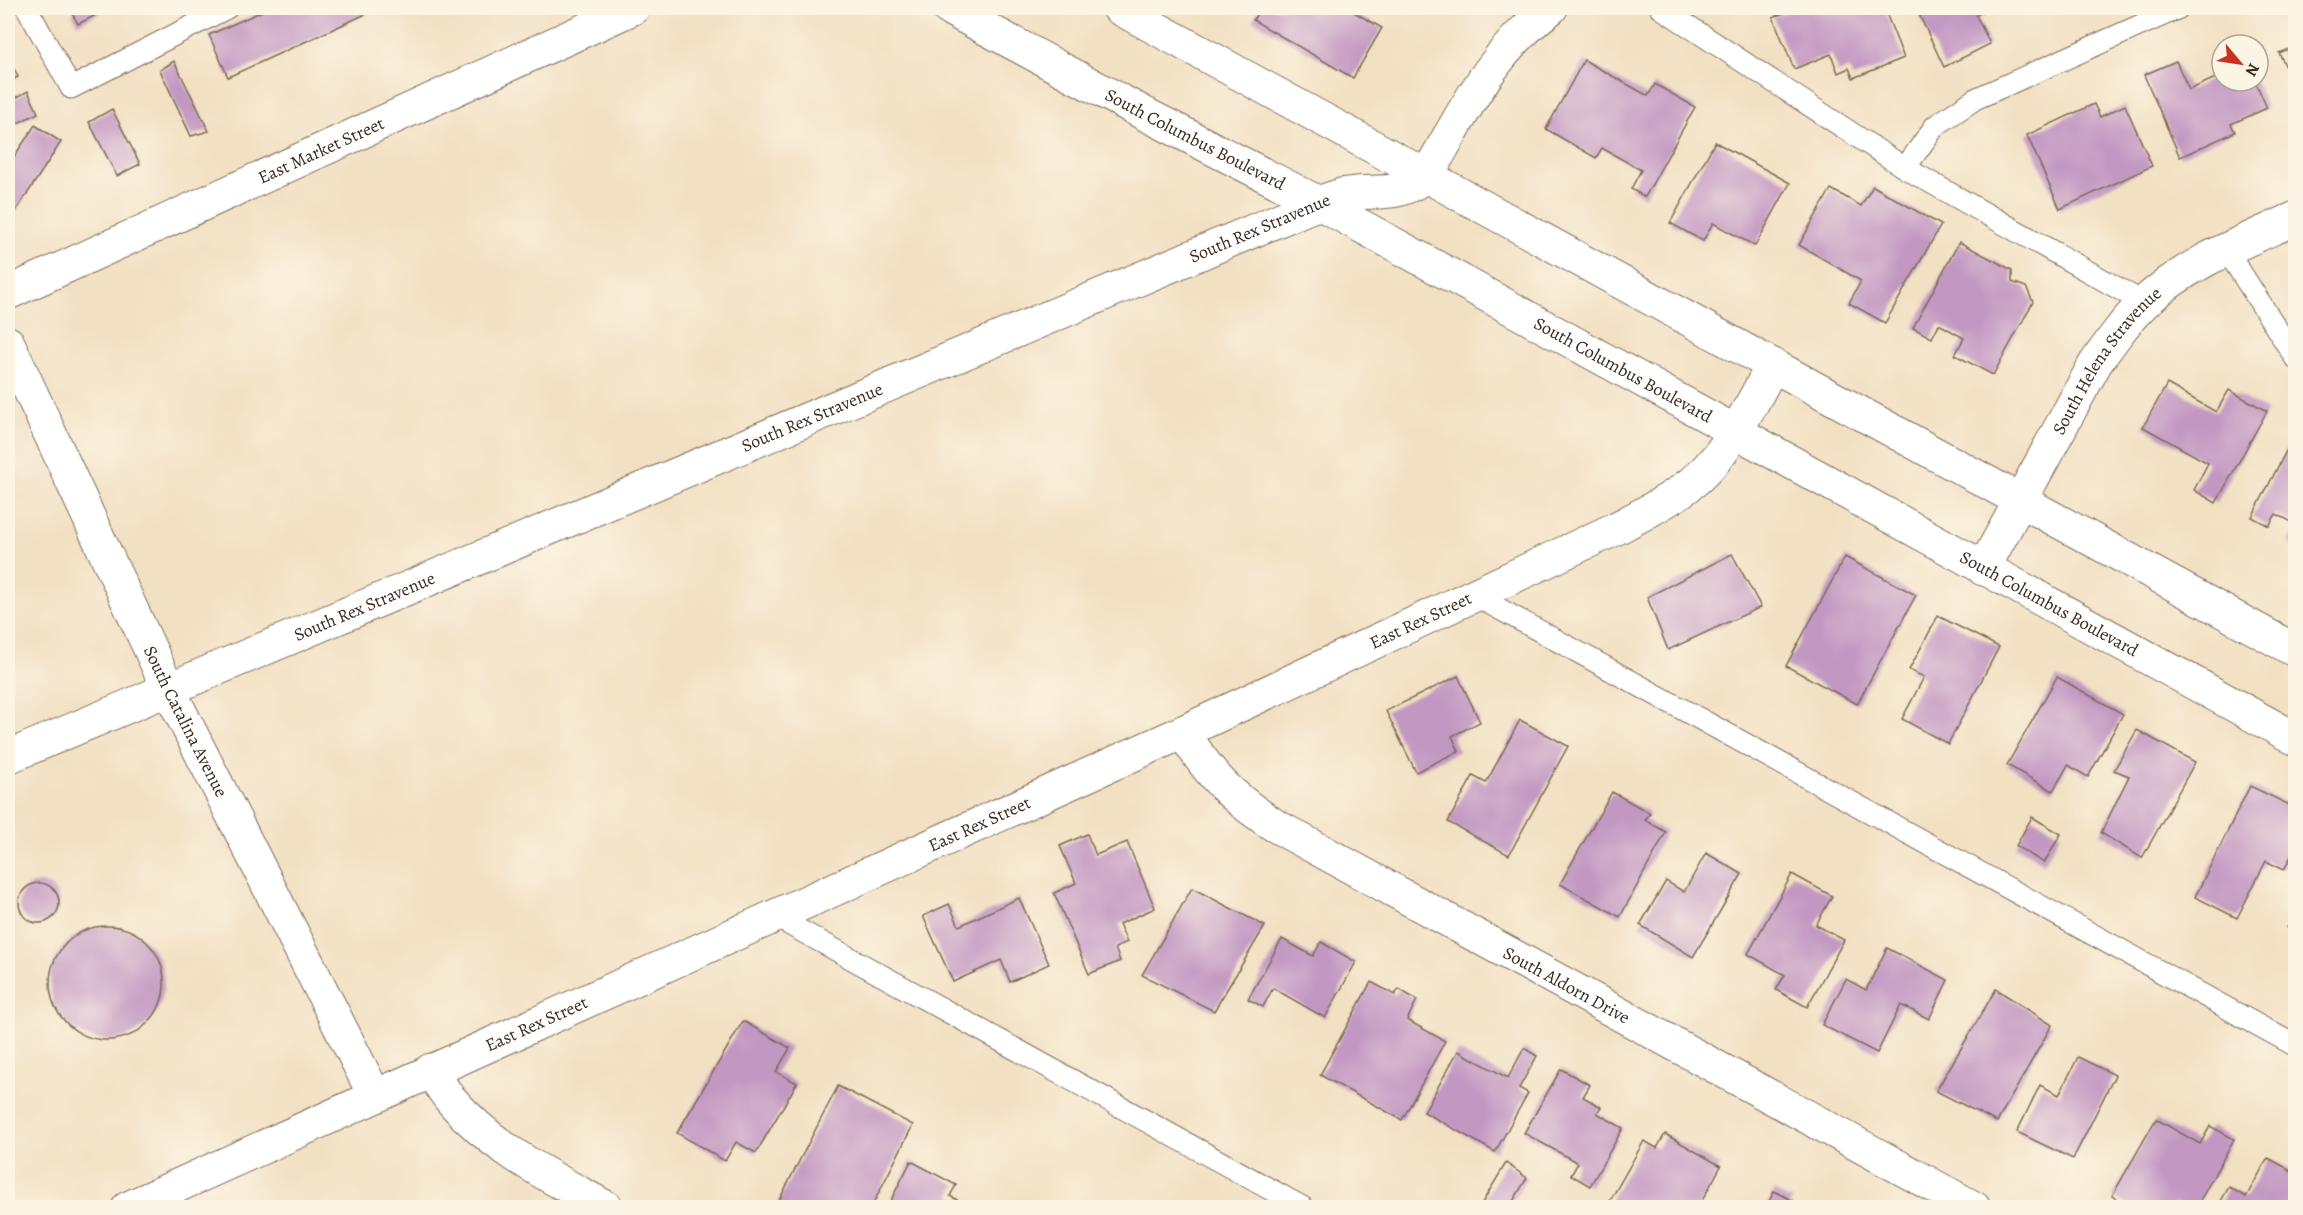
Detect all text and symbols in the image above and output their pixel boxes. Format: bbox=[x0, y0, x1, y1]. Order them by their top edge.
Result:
north arrow bbox=[2210, 33, 2270, 93]
text: N bbox=[2240, 59, 2265, 81]
street label: South Columbus Boulevard bbox=[1101, 83, 1290, 196]
street label: East Market Street bbox=[254, 111, 388, 189]
street label: South Rex Stravenue bbox=[1186, 188, 1334, 268]
street label: South Helena Stravenue bbox=[2047, 281, 2166, 439]
street label: South Columbus Boulevard bbox=[1530, 311, 1717, 429]
street label: South Rex Stravenue bbox=[738, 377, 886, 458]
street label: South Columbus Boulevard bbox=[1956, 545, 2143, 662]
street label: South Rex Stravenue bbox=[290, 566, 439, 647]
street label: East Rex Street bbox=[1366, 586, 1476, 655]
street label: South Catalina Avenue bbox=[138, 642, 233, 801]
street label: East Rex Street bbox=[924, 790, 1035, 857]
street label: South Aldorn Drive bbox=[1499, 941, 1634, 1029]
street label: East Rex Street bbox=[481, 990, 592, 1057]

